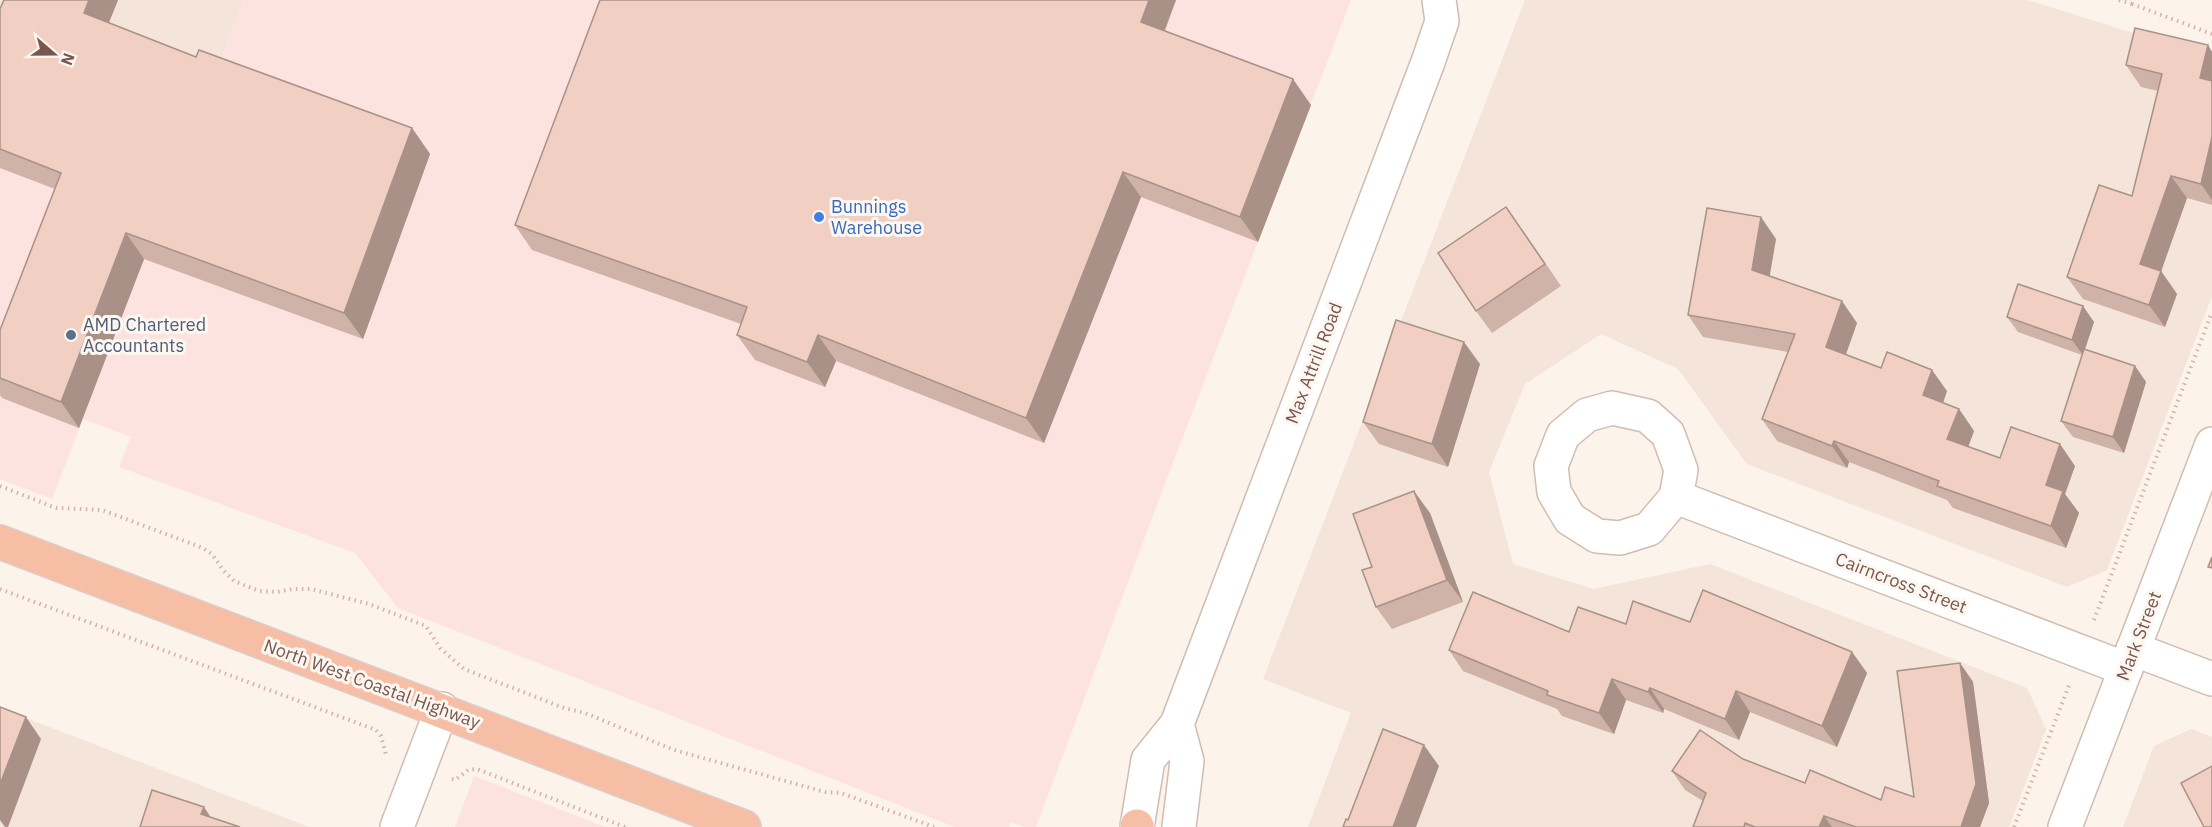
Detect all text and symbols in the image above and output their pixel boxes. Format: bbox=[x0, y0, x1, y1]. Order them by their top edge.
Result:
north arrow bbox=[24, 24, 84, 84]
text: N bbox=[57, 50, 79, 68]
place label: Bunnings Warehouse bbox=[831, 195, 922, 239]
marker: Bunnings Warehouse bbox=[812, 210, 826, 224]
street label: Max Attrill Road bbox=[1280, 299, 1347, 427]
place label: AMD Chartered Accountants bbox=[83, 313, 206, 357]
marker: AMD Chartered Accountants bbox=[64, 328, 78, 342]
street label: Cairncross Street bbox=[1832, 547, 1970, 618]
street label: Mark Street bbox=[2111, 588, 2166, 684]
street label: North West Coastal Highway bbox=[261, 634, 484, 733]

